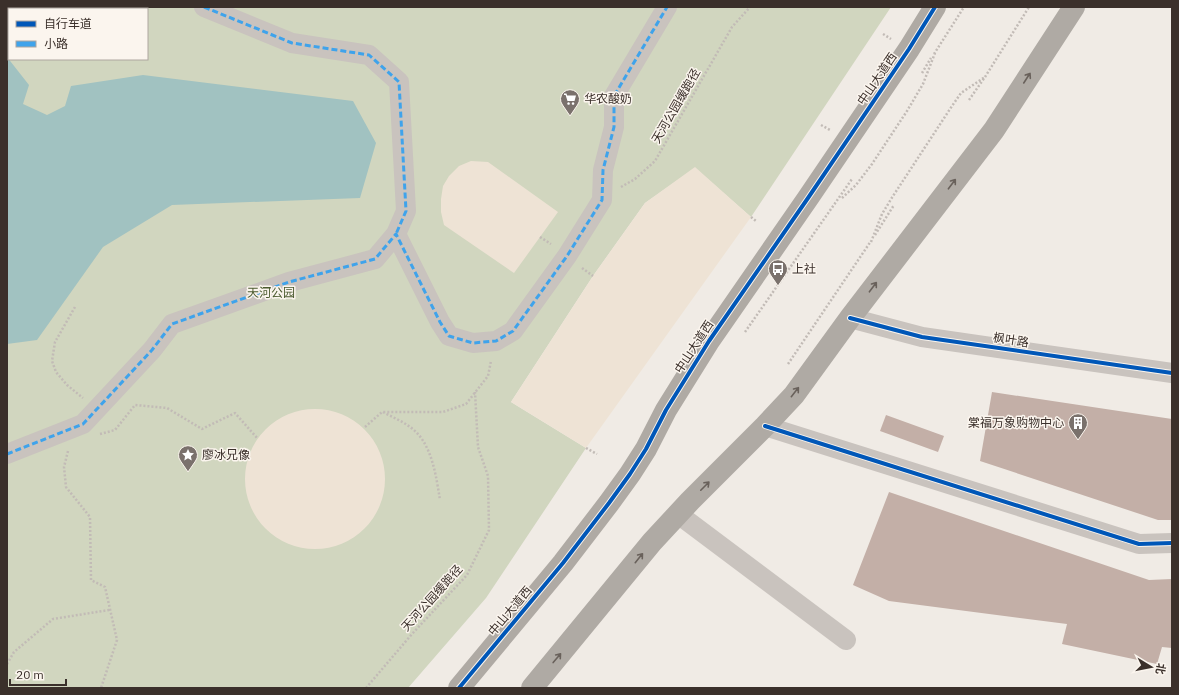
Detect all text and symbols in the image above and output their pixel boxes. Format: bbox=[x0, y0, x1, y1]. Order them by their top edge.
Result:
legend bbox=[8, 8, 148, 60]
text: 自行车道 bbox=[44, 16, 92, 31]
text: 小路 bbox=[44, 36, 68, 51]
street label: 中山大道西 bbox=[854, 50, 900, 108]
street label: 天河公园缓跑径 bbox=[648, 66, 703, 146]
one-way arrow bbox=[1023, 73, 1031, 84]
supermarket icon: 华农酸奶 bbox=[559, 88, 581, 116]
place label: 华农酸奶 bbox=[584, 91, 632, 106]
one-way arrow bbox=[948, 178, 956, 189]
bus stop icon: 上社 bbox=[767, 258, 789, 286]
place label: 上社 bbox=[792, 261, 816, 276]
one-way arrow bbox=[869, 282, 877, 293]
park label: 天河公园 bbox=[247, 285, 295, 300]
street label: 中山大道西 bbox=[671, 317, 716, 376]
street label: 枫叶路 bbox=[992, 329, 1030, 350]
one-way arrow bbox=[791, 387, 800, 398]
building icon: 棠福万象购物中心 bbox=[1067, 412, 1089, 440]
place label: 棠福万象购物中心 bbox=[968, 415, 1064, 430]
place icon: 廖冰兄像 bbox=[177, 444, 199, 472]
place label: 廖冰兄像 bbox=[202, 447, 250, 462]
one-way arrow bbox=[700, 481, 710, 490]
one-way arrow bbox=[635, 552, 644, 563]
street label: 天河公园缓跑径 bbox=[398, 561, 465, 634]
street label: 中山大道西 bbox=[485, 583, 535, 638]
north arrow bbox=[1131, 647, 1171, 687]
one-way arrow bbox=[552, 653, 561, 663]
scale bar bbox=[10, 661, 66, 687]
text: 北 bbox=[1153, 662, 1169, 675]
text: 20 m bbox=[16, 667, 44, 682]

